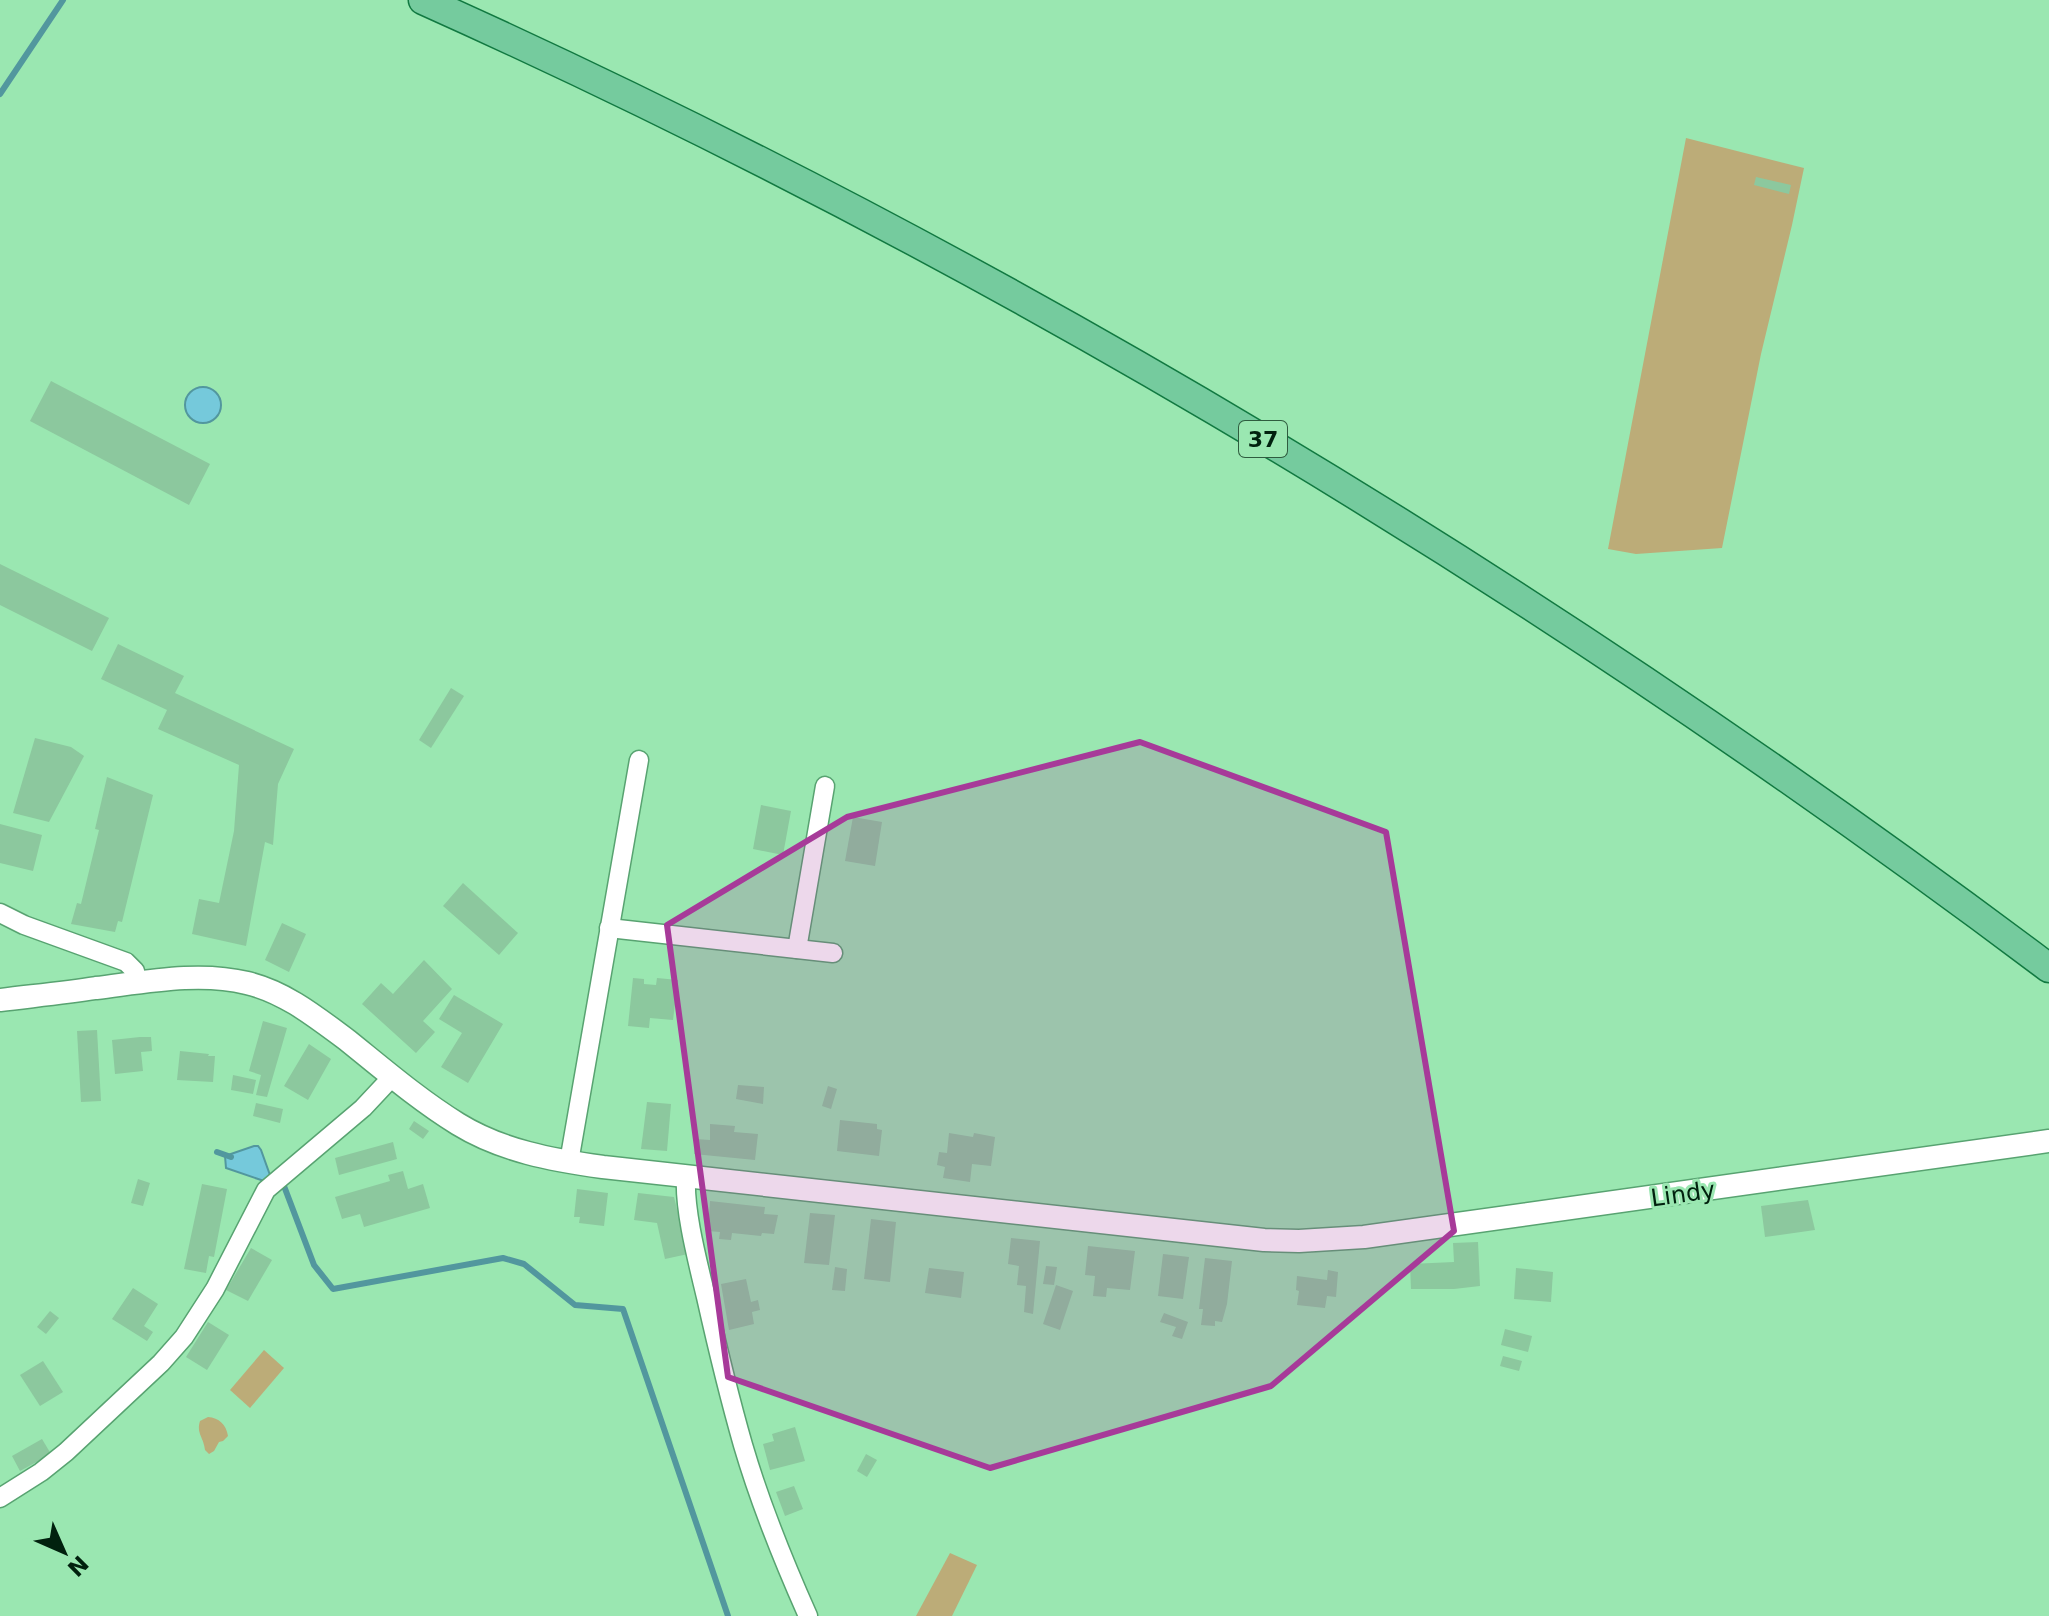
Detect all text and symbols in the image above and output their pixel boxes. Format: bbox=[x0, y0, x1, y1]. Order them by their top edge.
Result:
road number: 37 bbox=[1239, 421, 1287, 457]
street label: Lindy bbox=[1649, 1176, 1717, 1212]
north arrow bbox=[24, 1512, 104, 1592]
text: N bbox=[62, 1550, 93, 1581]

